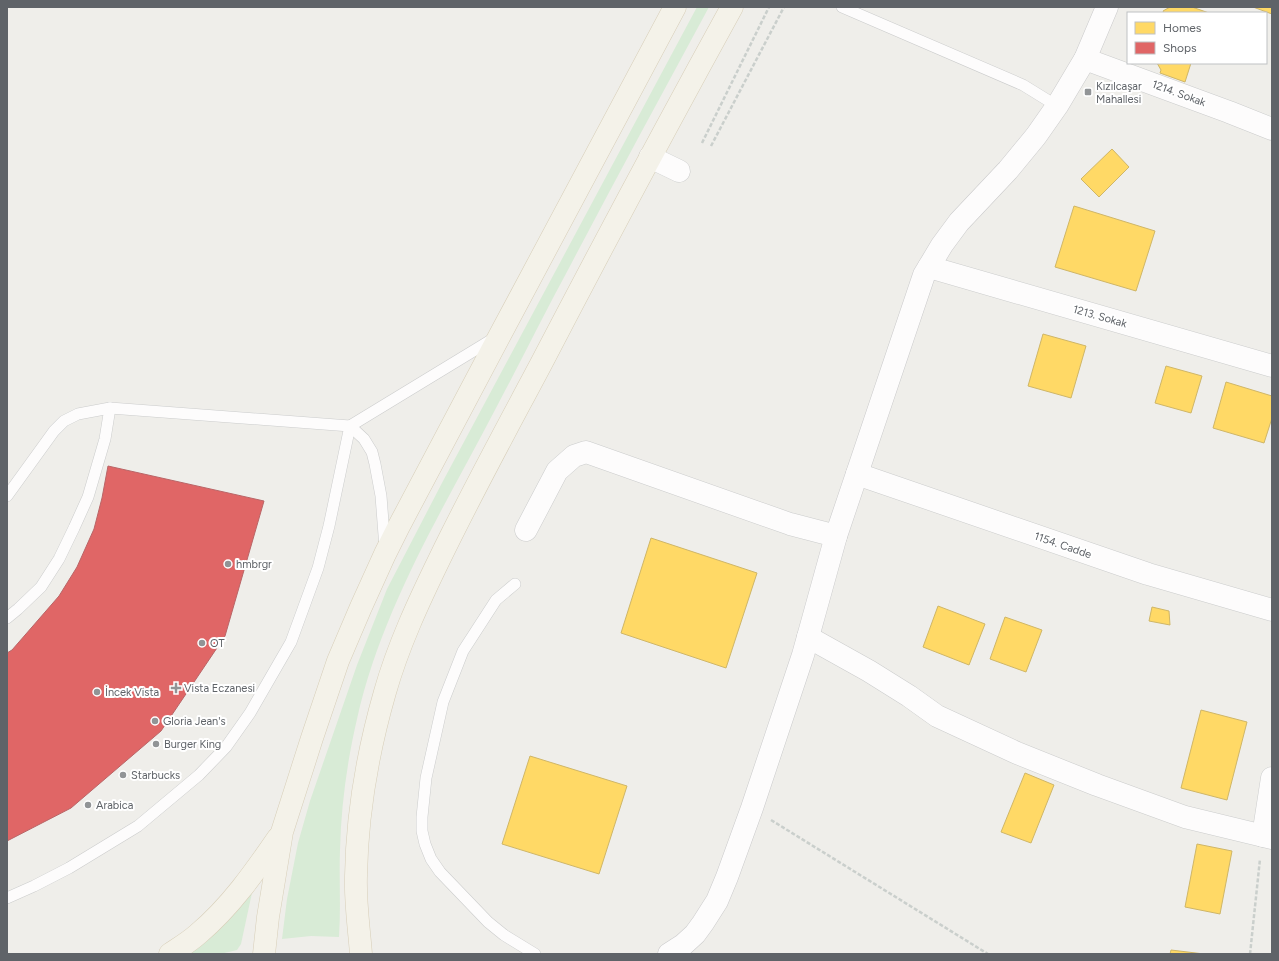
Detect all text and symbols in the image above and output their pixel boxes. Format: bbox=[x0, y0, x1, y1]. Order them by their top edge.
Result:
legend bbox=[1127, 12, 1267, 64]
text: Homes bbox=[1163, 21, 1202, 35]
text: Shops bbox=[1163, 41, 1197, 55]
street label: 1214. Sokak bbox=[1150, 78, 1208, 109]
place label: Kızılcaşar Mahallesi bbox=[1096, 80, 1142, 106]
marker: Kızılcaşar Mahallesi bbox=[1083, 87, 1093, 97]
street label: 1213. Sokak bbox=[1071, 303, 1129, 331]
street label: 1154. Cadde bbox=[1033, 530, 1093, 561]
place label: hmbrgr bbox=[236, 558, 272, 571]
marker: hmbrgr bbox=[223, 559, 233, 569]
place label: OT bbox=[210, 637, 225, 650]
marker: OT bbox=[197, 638, 207, 648]
place label: Vista Eczanesi bbox=[184, 682, 255, 695]
marker: Vista Eczanesi bbox=[171, 683, 181, 693]
place label: İncek Vista bbox=[105, 686, 159, 699]
marker: İncek Vista bbox=[92, 687, 102, 697]
place label: Gloria Jean's bbox=[163, 715, 226, 728]
marker: Gloria Jean's bbox=[150, 716, 160, 726]
place label: Burger King bbox=[164, 738, 221, 751]
marker: Burger King bbox=[151, 739, 161, 749]
place label: Starbucks bbox=[131, 769, 180, 782]
marker: Starbucks bbox=[118, 770, 128, 780]
place label: Arabica bbox=[96, 799, 133, 812]
marker: Arabica bbox=[83, 800, 93, 810]

